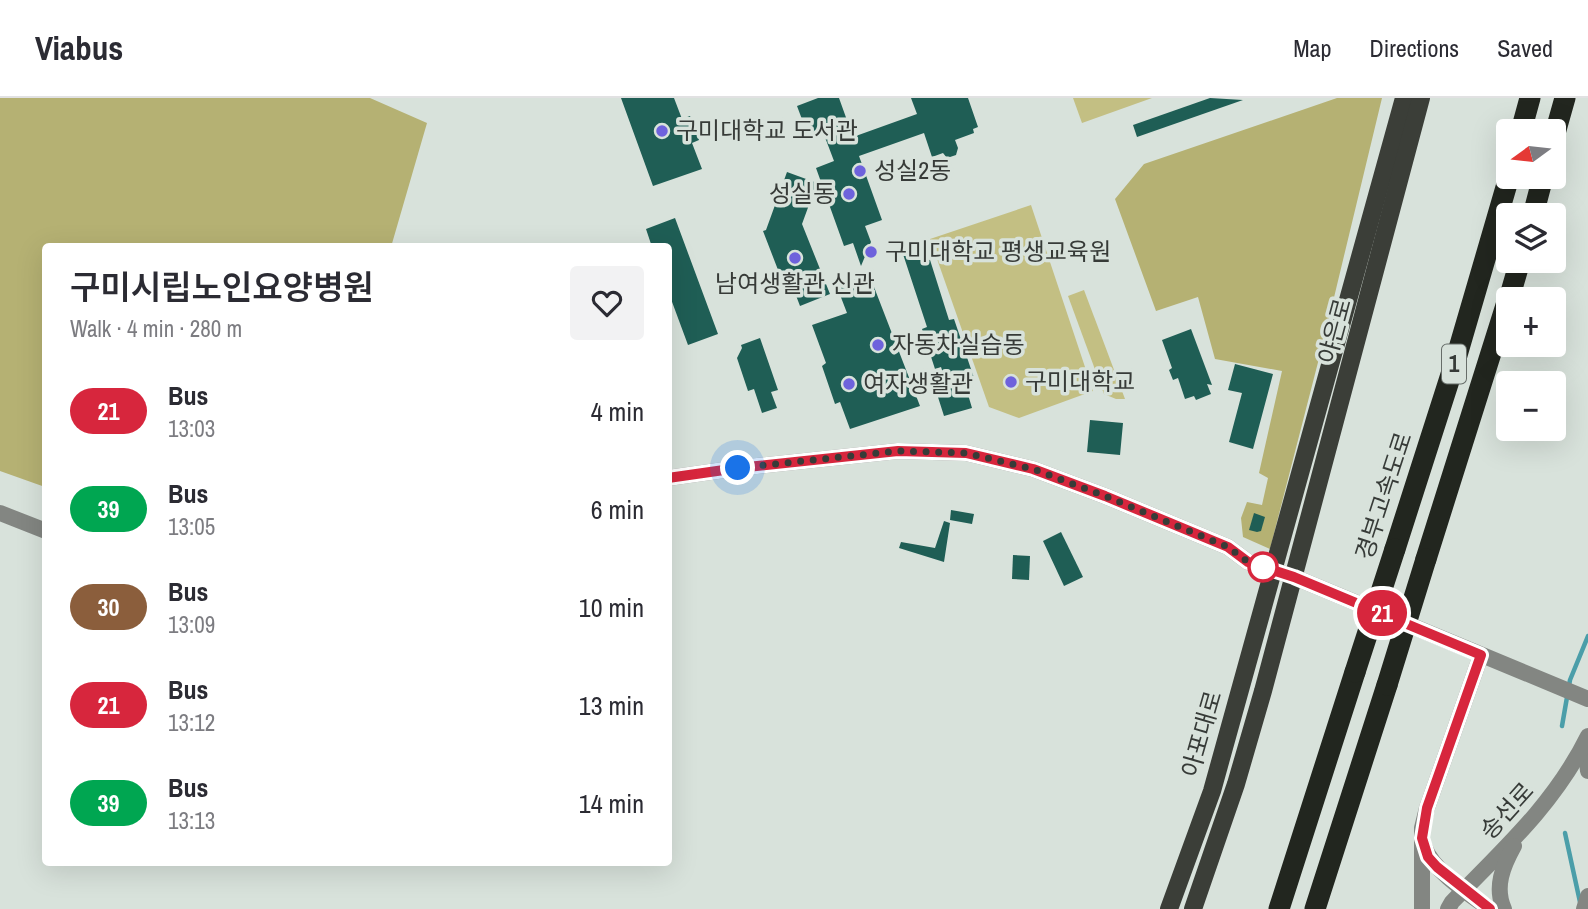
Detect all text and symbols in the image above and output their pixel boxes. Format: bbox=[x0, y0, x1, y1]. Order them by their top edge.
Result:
text: Viabus bbox=[35, 26, 123, 70]
text: Map bbox=[1293, 32, 1331, 64]
text: Directions bbox=[1369, 32, 1459, 64]
text: Saved bbox=[1497, 32, 1553, 64]
place label: 구미대학교 도서관 bbox=[676, 114, 858, 146]
north arrow bbox=[1496, 119, 1566, 189]
map controls bbox=[1496, 119, 1566, 441]
marker: 구미대학교 도서관 bbox=[654, 123, 670, 139]
place label: 성실2동 bbox=[874, 154, 951, 186]
marker: 성실2동 bbox=[852, 163, 868, 179]
place label: 성실동 bbox=[769, 177, 835, 209]
marker: 성실동 bbox=[841, 186, 857, 202]
button: layers bbox=[1496, 203, 1566, 273]
place label: 구미대학교 평생교육원 bbox=[885, 235, 1111, 267]
marker: 구미대학교 평생교육원 bbox=[863, 244, 879, 260]
marker: 남여생활관 신관 bbox=[787, 250, 803, 266]
text: 구미시립노인요양병원 bbox=[70, 265, 374, 309]
button: heart bbox=[570, 266, 644, 340]
place label: 남여생활관 신관 bbox=[715, 267, 875, 299]
button: + bbox=[1496, 287, 1566, 357]
street label: 야은로 bbox=[1310, 295, 1358, 367]
text: Walk · 4 min · 280 m bbox=[70, 313, 242, 344]
place label: 자동차실습동 bbox=[892, 328, 1024, 360]
marker: 자동차실습동 bbox=[870, 337, 886, 353]
road number: 1 bbox=[1442, 344, 1466, 384]
place label: 구미대학교 bbox=[1025, 365, 1135, 397]
place label: 여자생활관 bbox=[863, 367, 973, 399]
button: − bbox=[1496, 371, 1566, 441]
marker: 구미대학교 bbox=[1003, 374, 1019, 390]
marker: 여자생활관 bbox=[841, 376, 857, 392]
text: Bus bbox=[168, 378, 208, 413]
text: 4 min bbox=[591, 394, 644, 429]
text: 21 bbox=[98, 395, 119, 427]
text: 13:03 bbox=[168, 413, 215, 444]
street label: 경부고속도로 bbox=[1347, 428, 1419, 564]
your location bbox=[720, 450, 755, 485]
text: Bus bbox=[168, 476, 208, 511]
text: 6 min bbox=[591, 492, 644, 527]
text: 39 bbox=[98, 493, 119, 525]
text: 13:05 bbox=[168, 511, 215, 542]
unlabelled marker bbox=[1248, 552, 1278, 582]
text: Bus bbox=[168, 574, 208, 609]
text: 10 min bbox=[579, 590, 644, 625]
line badge: 21 bbox=[1350, 590, 1414, 636]
text: 30 bbox=[98, 591, 119, 623]
text: 21 bbox=[1371, 597, 1393, 629]
text: 13:09 bbox=[168, 609, 215, 640]
text: Bus bbox=[168, 672, 208, 707]
street label: 아포대로 bbox=[1173, 687, 1229, 781]
text: 13 min bbox=[579, 688, 644, 723]
text: 21 bbox=[98, 689, 119, 721]
text: 13:12 bbox=[168, 707, 215, 738]
text: Bus bbox=[168, 770, 208, 805]
street label: 송선로 bbox=[1472, 775, 1540, 846]
text: 14 min bbox=[579, 786, 644, 821]
text: 39 bbox=[98, 787, 119, 819]
text: 13:13 bbox=[168, 805, 215, 836]

